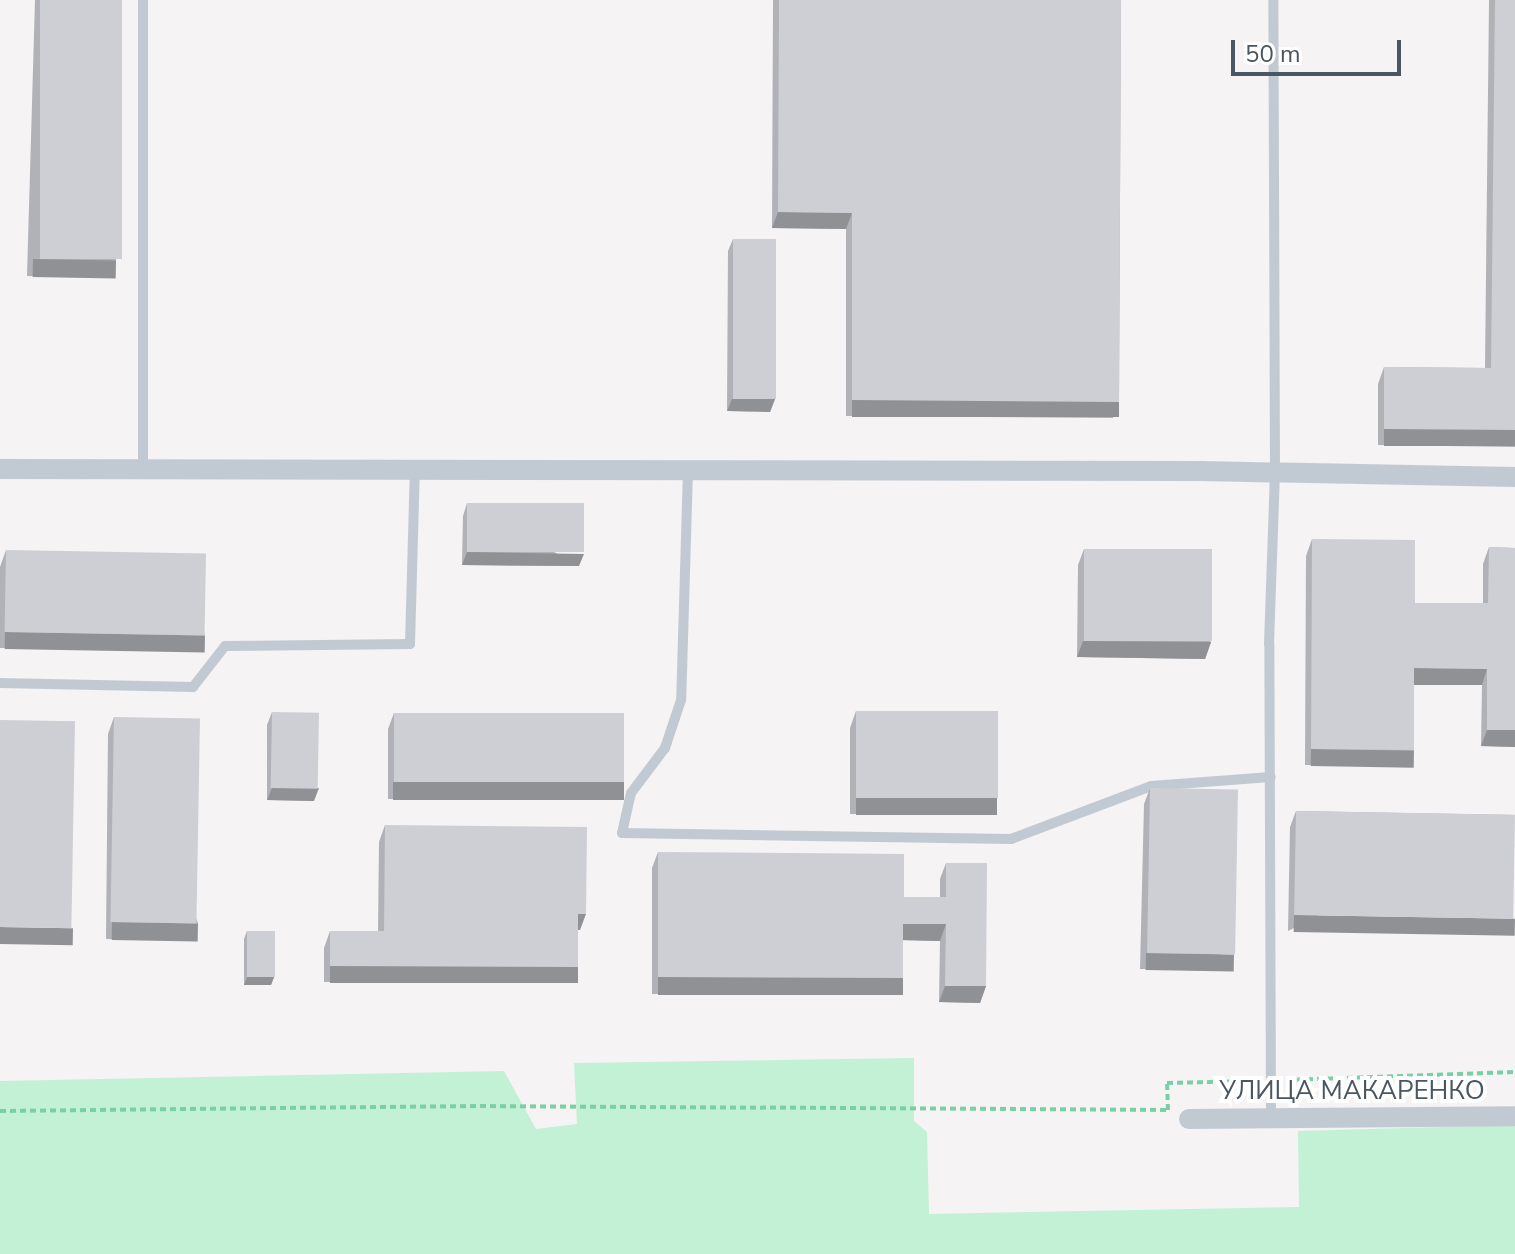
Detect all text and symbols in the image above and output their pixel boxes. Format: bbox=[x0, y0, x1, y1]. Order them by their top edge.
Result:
scale bar bbox=[1235, 24, 1405, 74]
text: 50 m bbox=[1245, 38, 1301, 70]
street label: УЛИЦА МАКАРЕНКО bbox=[1219, 1075, 1485, 1107]

